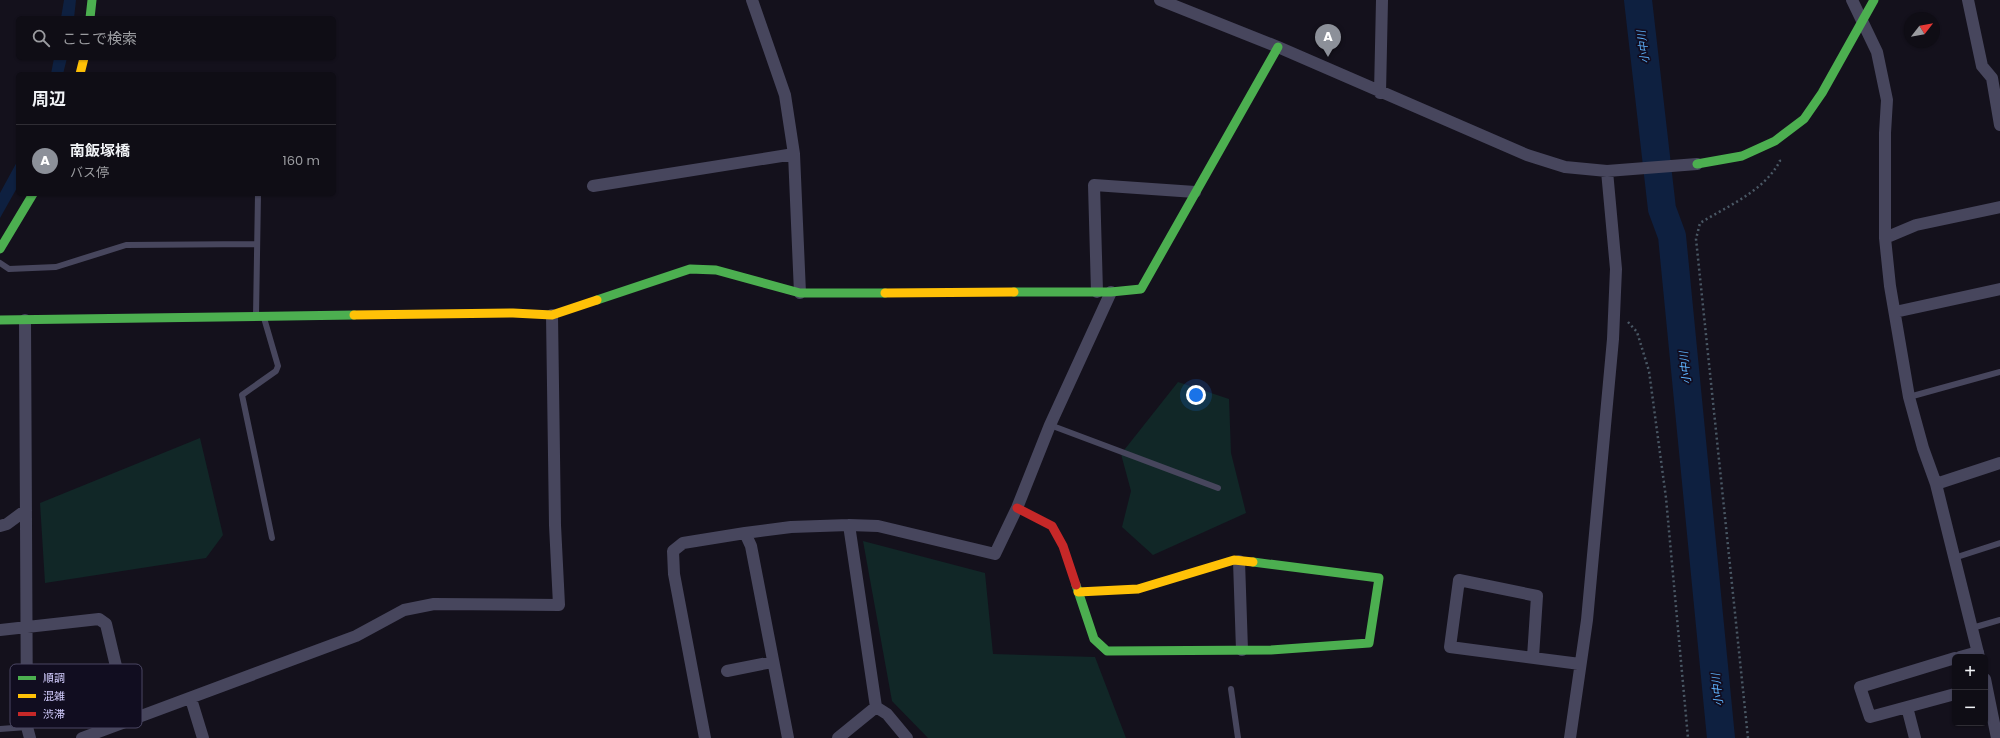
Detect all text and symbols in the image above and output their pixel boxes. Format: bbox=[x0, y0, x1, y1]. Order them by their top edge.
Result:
north arrow bbox=[1904, 12, 1940, 48]
search box bbox=[16, 16, 336, 60]
pin: A bbox=[1315, 24, 1341, 57]
icon: search bbox=[30, 27, 52, 49]
text: ここで検索 bbox=[62, 28, 137, 49]
water label: 小中川 bbox=[1633, 29, 1653, 64]
text: 周辺 bbox=[32, 87, 66, 111]
text: 南飯塚橋 bbox=[70, 140, 130, 161]
text: A bbox=[40, 151, 50, 170]
text: 160 m bbox=[283, 151, 320, 170]
text: バス停 bbox=[70, 163, 109, 182]
water label: 小中川 bbox=[1675, 350, 1695, 385]
your location bbox=[1186, 385, 1206, 405]
map controls bbox=[1952, 654, 1988, 726]
button: + bbox=[1952, 654, 1988, 690]
legend bbox=[10, 664, 142, 728]
text: 順調 bbox=[43, 670, 65, 686]
water label: 小中川 bbox=[1707, 672, 1727, 707]
text: 混雑 bbox=[43, 688, 65, 704]
button: − bbox=[1952, 690, 1988, 726]
text: 渋滞 bbox=[43, 706, 65, 722]

